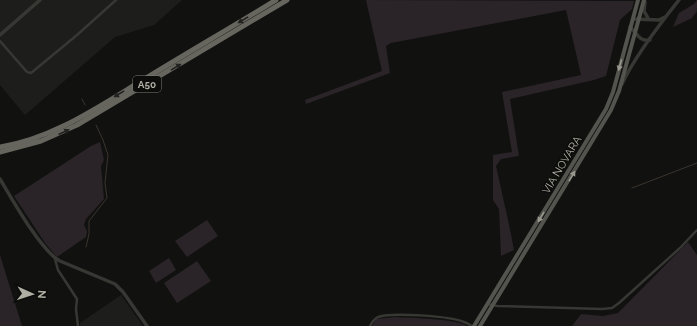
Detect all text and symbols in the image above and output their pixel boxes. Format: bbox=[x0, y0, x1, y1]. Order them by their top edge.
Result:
one-way arrow bbox=[238, 16, 248, 24]
one-way arrow bbox=[617, 59, 623, 71]
one-way arrow bbox=[170, 63, 182, 70]
road number: A50 bbox=[133, 76, 161, 92]
one-way arrow bbox=[114, 90, 124, 98]
one-way arrow bbox=[58, 129, 69, 135]
street label: VIA NOVARA bbox=[540, 133, 585, 196]
one-way arrow bbox=[568, 170, 575, 182]
one-way arrow bbox=[537, 212, 545, 222]
north arrow bbox=[12, 274, 52, 314]
text: N bbox=[35, 290, 48, 299]

